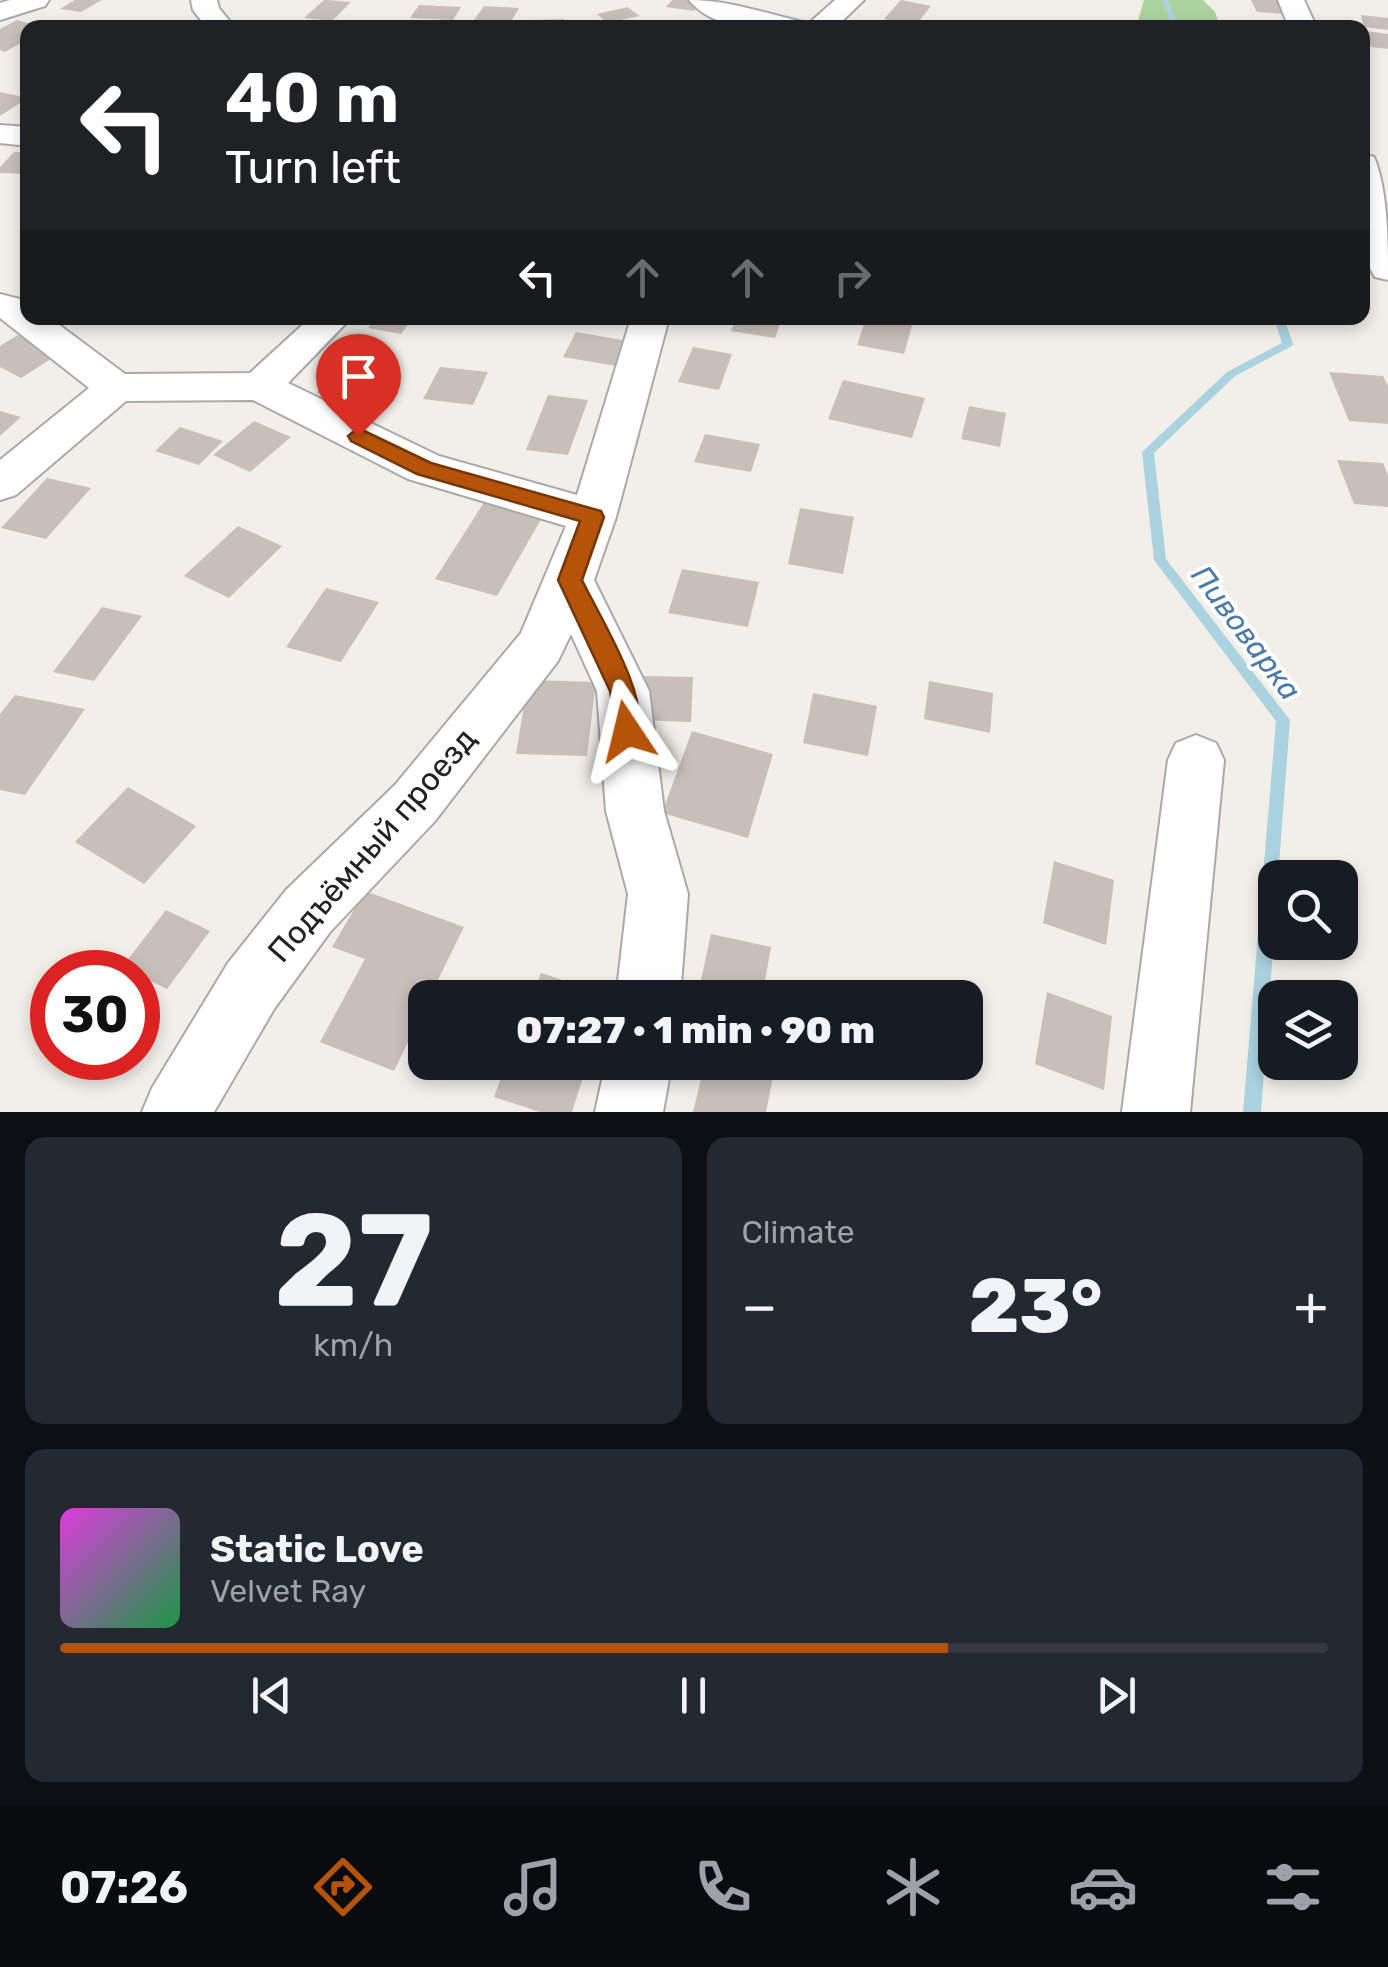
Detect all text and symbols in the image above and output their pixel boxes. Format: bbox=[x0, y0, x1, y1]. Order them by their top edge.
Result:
text: 40 m bbox=[225, 57, 399, 140]
icon: left bbox=[60, 60, 190, 190]
text: Turn left bbox=[225, 141, 401, 194]
icon: left bbox=[510, 250, 565, 305]
icon: ahead bbox=[615, 250, 670, 305]
icon: ahead bbox=[720, 250, 775, 305]
icon: right bbox=[825, 250, 880, 305]
pin bbox=[316, 334, 401, 437]
icon: arrive bbox=[331, 349, 386, 404]
water label: Пивоварка bbox=[1184, 559, 1308, 707]
position arrow bbox=[575, 679, 679, 783]
street label: Подъёмный проезд bbox=[260, 720, 484, 970]
map controls bbox=[1258, 860, 1358, 1080]
button: search bbox=[1258, 860, 1358, 960]
speed limit sign: 30 bbox=[30, 950, 160, 1080]
button: layers bbox=[1258, 980, 1358, 1080]
text: 07:27 · 1 min · 90 m bbox=[516, 1007, 875, 1053]
text: 27 bbox=[274, 1183, 433, 1338]
text: Climate bbox=[742, 1213, 855, 1251]
text: 23° bbox=[969, 1262, 1102, 1351]
text: − bbox=[742, 1274, 777, 1339]
text: + bbox=[1294, 1274, 1328, 1339]
text: km/h bbox=[313, 1326, 393, 1364]
text: Static Love bbox=[210, 1526, 424, 1572]
text: Velvet Ray bbox=[210, 1572, 366, 1610]
icon: previous bbox=[244, 1668, 299, 1723]
icon: pause bbox=[666, 1668, 721, 1723]
icon: next bbox=[1089, 1668, 1144, 1723]
icon: directions bbox=[308, 1852, 378, 1922]
icon: music bbox=[498, 1852, 568, 1922]
icon: phone bbox=[688, 1852, 758, 1922]
icon: climate bbox=[878, 1852, 948, 1922]
icon: car bbox=[1068, 1852, 1138, 1922]
icon: filters bbox=[1258, 1852, 1328, 1922]
text: 07:26 bbox=[60, 1861, 188, 1914]

